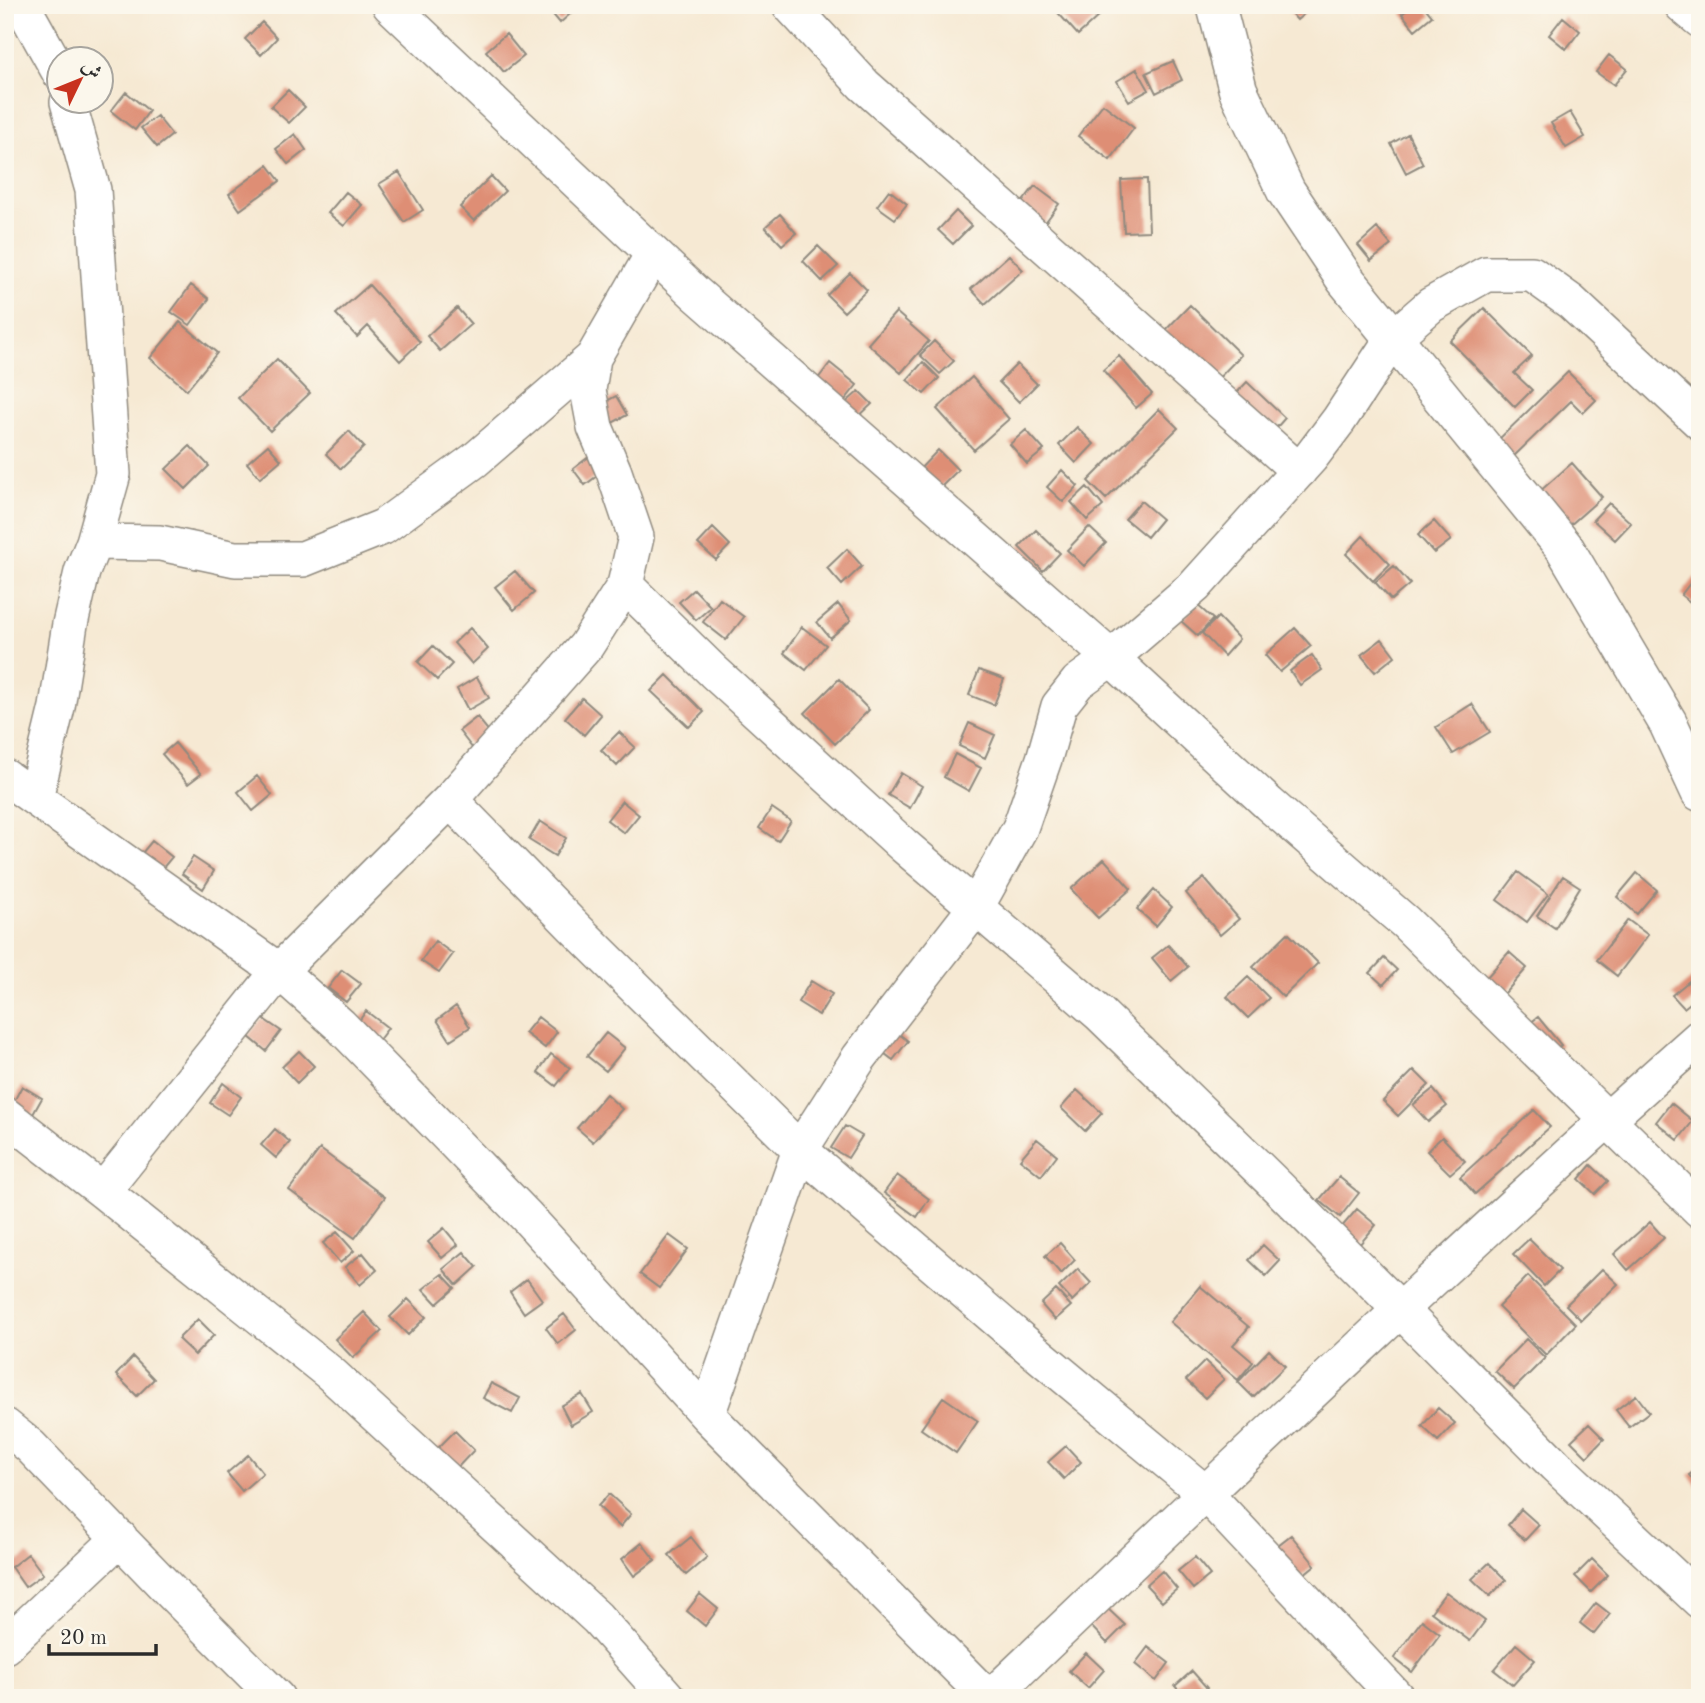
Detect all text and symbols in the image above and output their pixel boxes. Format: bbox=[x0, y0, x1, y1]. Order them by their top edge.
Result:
north arrow bbox=[46, 46, 116, 116]
text: ش bbox=[77, 57, 104, 83]
scale bar bbox=[49, 1612, 156, 1656]
text: 20 m bbox=[60, 1628, 107, 1649]

